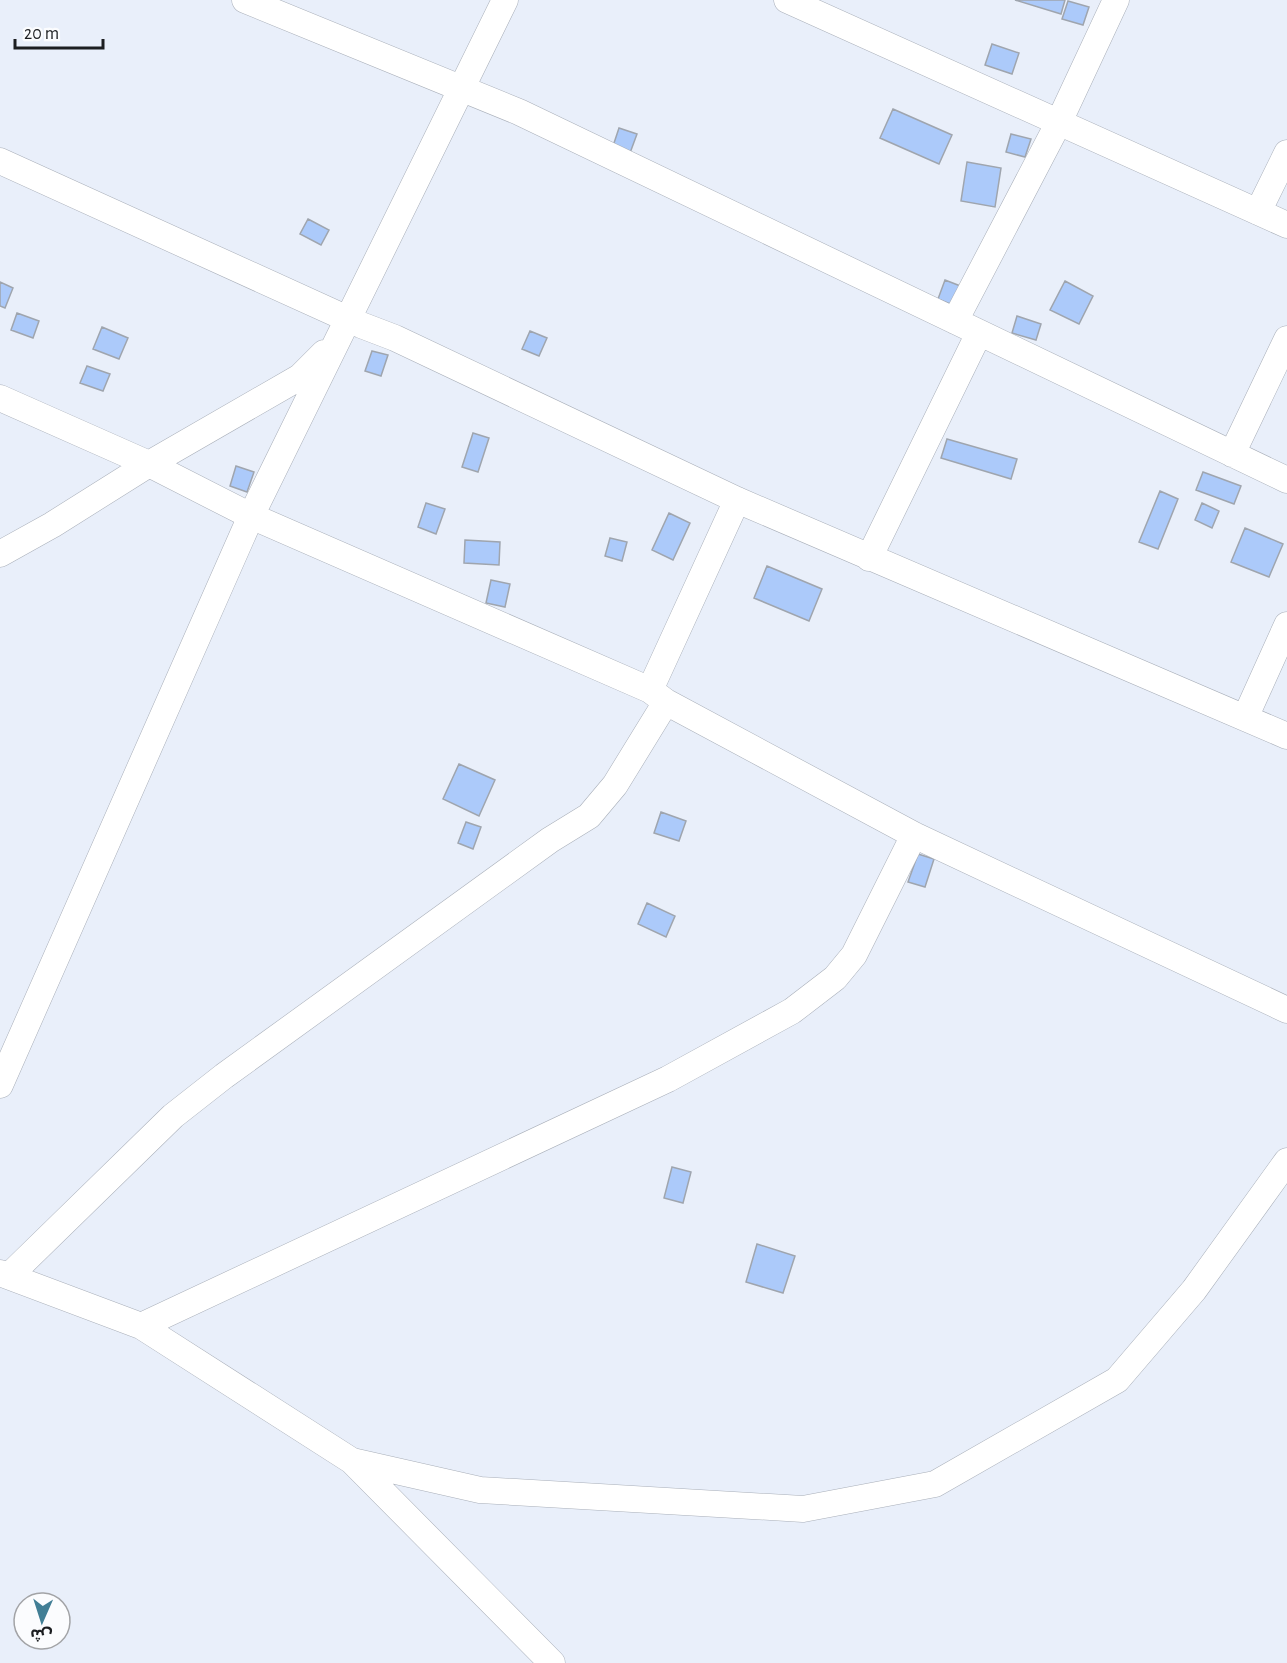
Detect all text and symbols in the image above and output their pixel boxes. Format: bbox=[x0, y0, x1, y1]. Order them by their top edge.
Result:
scale bar bbox=[15, 12, 104, 50]
text: 20 m bbox=[24, 25, 59, 43]
north arrow bbox=[12, 1591, 72, 1651]
text: ش bbox=[30, 1625, 53, 1644]

